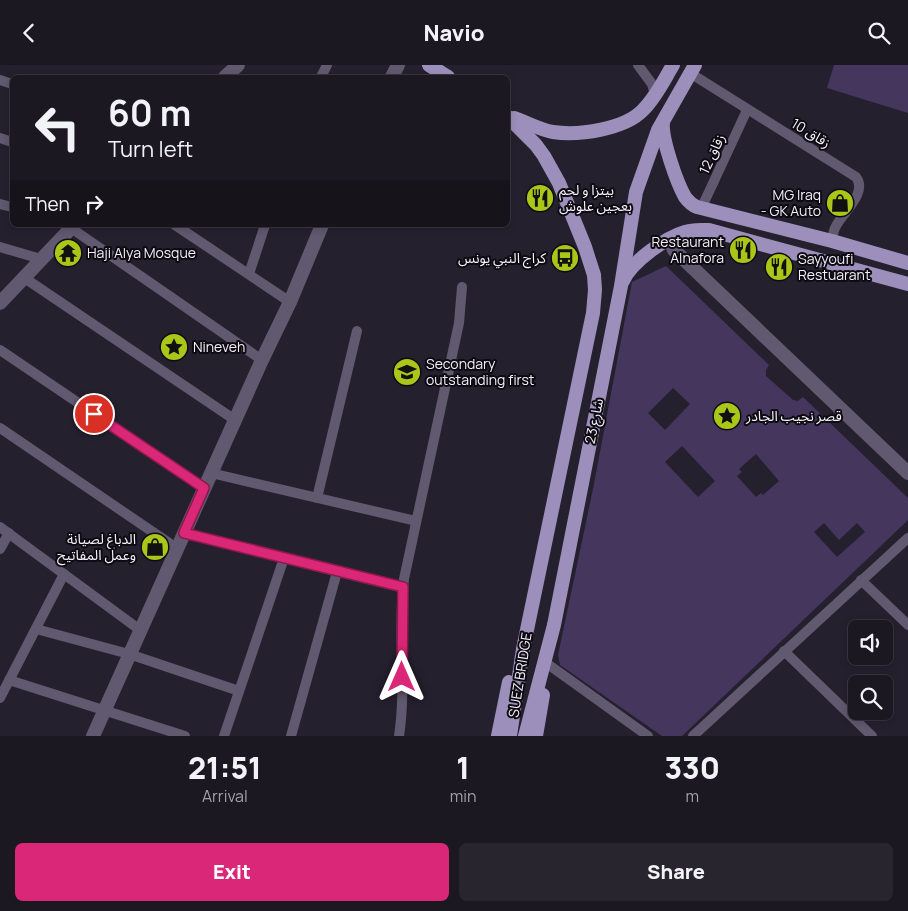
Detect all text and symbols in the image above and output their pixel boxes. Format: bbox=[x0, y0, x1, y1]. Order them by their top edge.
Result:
text: Navio bbox=[423, 18, 485, 48]
icon: back bbox=[15, 19, 43, 47]
icon: search bbox=[865, 19, 893, 47]
text: 60 m bbox=[108, 89, 191, 137]
icon: left bbox=[25, 95, 90, 160]
street label: زقاق 10 bbox=[788, 113, 834, 152]
street label: زقاق 12 bbox=[694, 131, 729, 177]
text: Turn left bbox=[108, 134, 193, 164]
place label: بيتزا و لحم بعجين علوش bbox=[559, 180, 632, 215]
restaurant icon: بيتزا و لحم بعجين علوش bbox=[525, 183, 555, 213]
place label: MG Iraq - GK Auto bbox=[761, 185, 821, 220]
shop icon: MG Iraq - GK Auto bbox=[825, 188, 855, 218]
icon: right bbox=[80, 190, 108, 218]
text: Then bbox=[25, 191, 70, 217]
place label: Restaurant Alnafora bbox=[651, 232, 724, 267]
restaurant icon: Restaurant Alnafora bbox=[728, 235, 758, 265]
temple icon: Haji Alya Mosque bbox=[53, 238, 83, 268]
place label: Haji Alya Mosque bbox=[87, 243, 196, 262]
bus stop icon: كراج النبي يونس bbox=[550, 243, 580, 273]
place label: كراج النبي يونس bbox=[458, 248, 546, 269]
place label: Sayyoufi Restuarant bbox=[798, 249, 871, 284]
restaurant icon: Sayyoufi Restuarant bbox=[764, 252, 794, 282]
place icon: Nineveh bbox=[159, 332, 189, 362]
place label: Nineveh bbox=[193, 337, 245, 356]
place label: Secondary outstanding first bbox=[426, 354, 535, 389]
school or university icon: Secondary outstanding first bbox=[392, 357, 422, 387]
pin bbox=[73, 393, 115, 435]
street label: شارع 23 bbox=[580, 397, 609, 446]
icon: arrive bbox=[80, 400, 108, 428]
place icon: قصر نجيب الجادر bbox=[712, 401, 742, 431]
place label: قصر نجيب الجادر bbox=[745, 406, 842, 425]
place label: الدباغ لصيانة وعمل المفاتيح bbox=[57, 529, 136, 566]
shop icon: الدباغ لصيانة وعمل المفاتيح bbox=[140, 532, 170, 562]
map controls bbox=[848, 620, 893, 720]
button: sound bbox=[848, 620, 893, 665]
street label: SUEZ BRIDGE bbox=[503, 631, 536, 719]
position arrow bbox=[375, 650, 427, 702]
button: search bbox=[848, 675, 893, 720]
text: 21:51 bbox=[188, 747, 262, 788]
text: 1 bbox=[456, 747, 470, 788]
text: 330 bbox=[664, 747, 720, 788]
text: Arrival bbox=[202, 785, 248, 807]
text: min bbox=[450, 785, 476, 807]
text: m bbox=[685, 785, 699, 807]
button: Exit bbox=[15, 843, 449, 901]
button: Share bbox=[459, 843, 893, 901]

